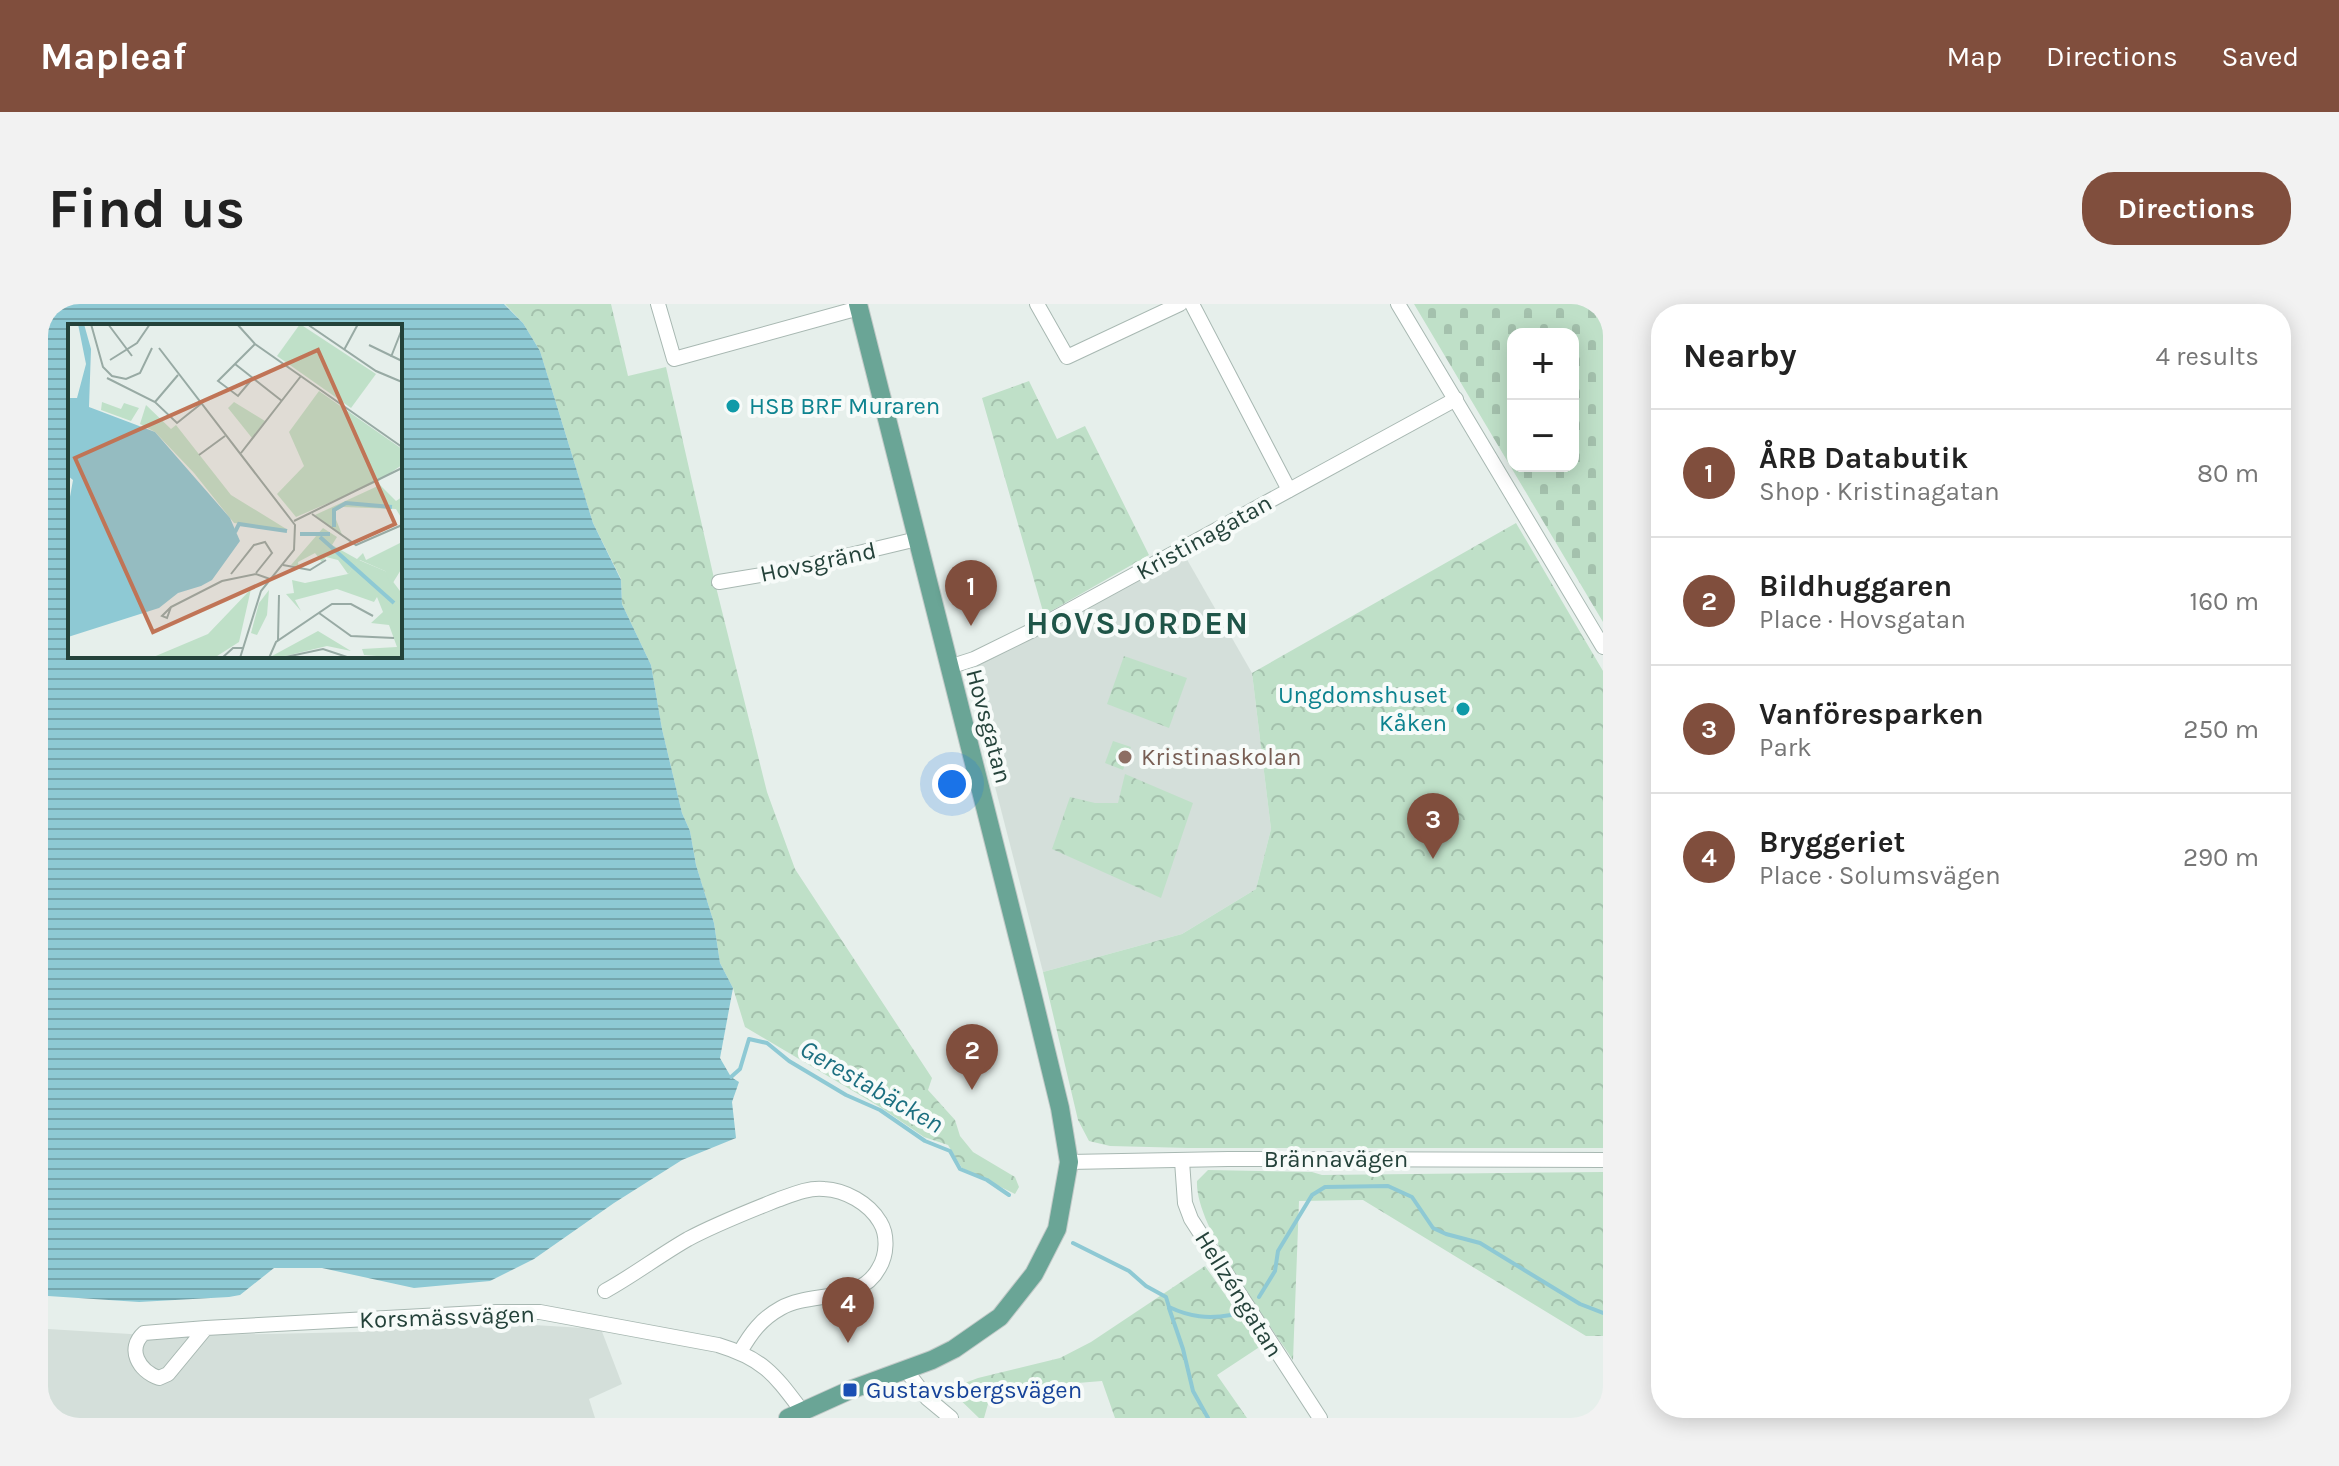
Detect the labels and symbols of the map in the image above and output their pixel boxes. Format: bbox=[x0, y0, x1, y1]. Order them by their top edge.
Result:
inset map bbox=[68, 324, 402, 658]
place label: HSB BRF Muraren bbox=[749, 392, 940, 420]
marker: HSB BRF Muraren bbox=[724, 397, 742, 415]
street label: Kristinagatan bbox=[1131, 488, 1277, 586]
street label: Hovsgränd bbox=[757, 536, 879, 588]
pin: 1 bbox=[945, 560, 997, 626]
district label: HOVSJORDEN bbox=[1026, 605, 1250, 642]
street label: Hovsgatan bbox=[960, 666, 1018, 786]
place label: Ungdomshuset Kåken bbox=[1278, 681, 1447, 737]
marker: Ungdomshuset Kåken bbox=[1454, 700, 1472, 718]
place label: Kristinaskolan bbox=[1141, 743, 1302, 771]
marker: Kristinaskolan bbox=[1116, 748, 1134, 766]
your location bbox=[932, 764, 972, 804]
pin: 3 bbox=[1407, 793, 1459, 859]
pin: 2 bbox=[946, 1024, 998, 1090]
water label: Gerestabäcken bbox=[795, 1033, 949, 1140]
street label: Brännavägen bbox=[1264, 1145, 1408, 1173]
street label: Hellzéngatan bbox=[1189, 1226, 1289, 1362]
pin: 4 bbox=[822, 1277, 874, 1343]
street label: Korsmässvägen bbox=[359, 1300, 535, 1334]
place label: Gustavsbergsvägen bbox=[866, 1376, 1082, 1404]
marker: Gustavsbergsvägen bbox=[841, 1381, 859, 1399]

